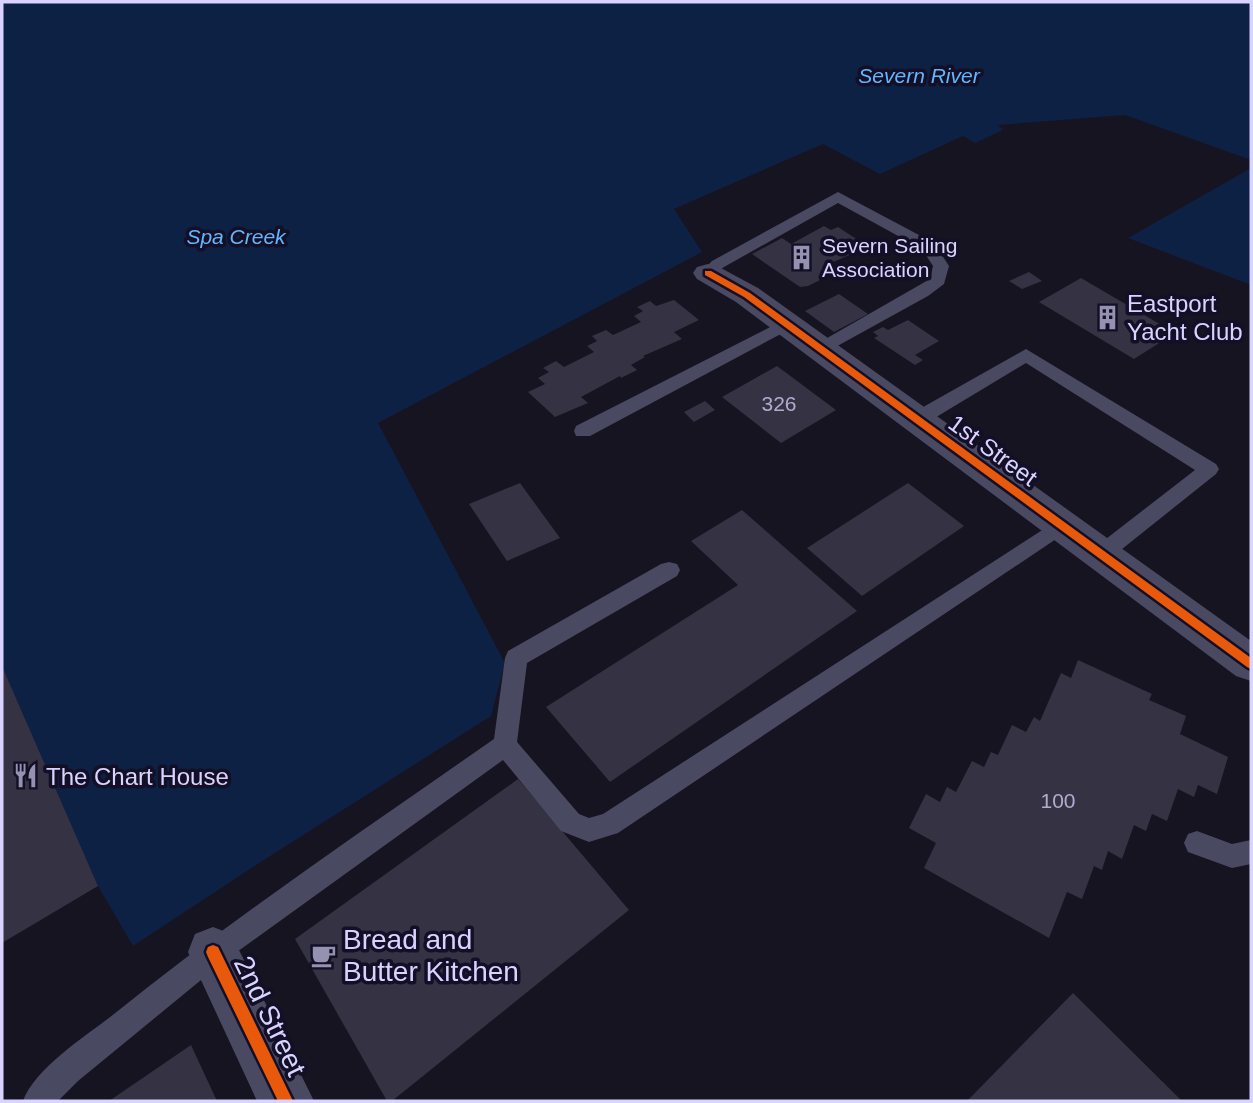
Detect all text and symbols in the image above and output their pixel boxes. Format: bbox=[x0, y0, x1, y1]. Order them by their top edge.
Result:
water label: Severn River bbox=[858, 64, 981, 87]
water label: Spa Creek bbox=[186, 225, 287, 248]
place label: Severn Sailing Association bbox=[822, 234, 957, 281]
building icon: Severn Sailing Association bbox=[788, 243, 816, 271]
place label: Eastport Yacht Club bbox=[1127, 290, 1243, 345]
building icon: Eastport Yacht Club bbox=[1093, 303, 1121, 331]
house number: 326 bbox=[761, 392, 797, 415]
street label: 1st Street bbox=[944, 409, 1043, 491]
restaurant icon: The Chart House bbox=[12, 762, 40, 790]
place label: The Chart House bbox=[46, 763, 229, 790]
house number: 100 bbox=[1040, 789, 1076, 812]
place label: Bread and Butter Kitchen bbox=[343, 924, 519, 987]
cafe icon: Bread and Butter Kitchen bbox=[309, 941, 337, 969]
street label: 2nd Street bbox=[228, 951, 312, 1081]

